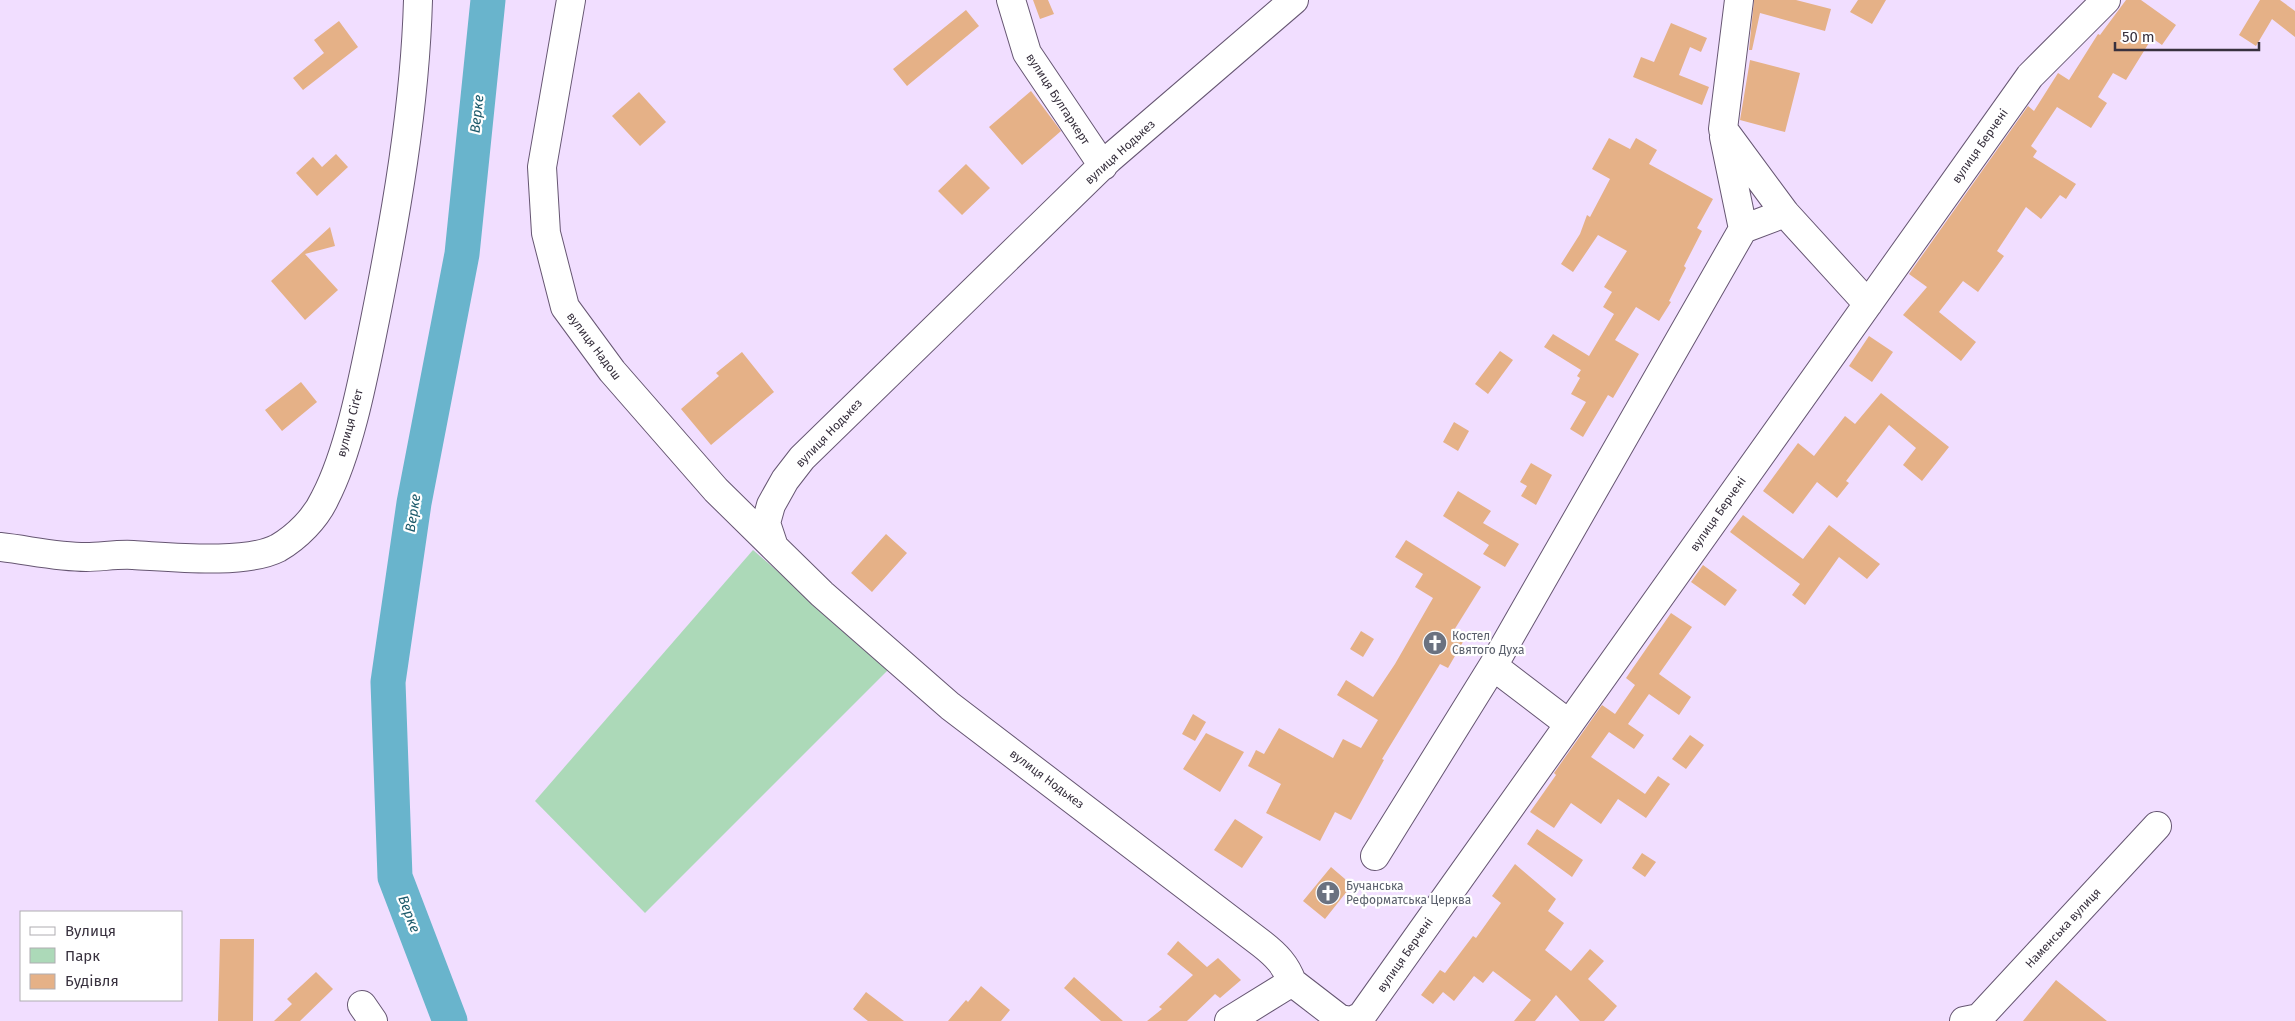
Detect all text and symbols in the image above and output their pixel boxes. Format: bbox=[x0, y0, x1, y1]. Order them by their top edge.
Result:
scale bar bbox=[2115, 20, 2259, 52]
text: 50 m bbox=[2122, 28, 2155, 46]
street label: вулиця Булгаркерт bbox=[1023, 51, 1093, 148]
water label: Верке bbox=[467, 94, 487, 134]
street label: вулиця Берчені bbox=[1949, 106, 2011, 186]
street label: вулиця Нодькез bbox=[1082, 117, 1158, 187]
street label: вулиця Надош bbox=[564, 309, 624, 383]
street label: вулиця Сіґет bbox=[334, 387, 366, 459]
street label: вулиця Нодькез bbox=[793, 396, 865, 470]
street label: вулиця Берчені bbox=[1687, 474, 1749, 554]
water label: Верке bbox=[402, 493, 424, 533]
place label: Костел Святого Духа bbox=[1452, 629, 1524, 657]
church icon: Костел Святого Духа bbox=[1422, 630, 1448, 656]
street label: вулиця Нодькез bbox=[1007, 746, 1087, 812]
place label: Бучанська Реформатська Церква bbox=[1346, 879, 1471, 907]
church icon: Бучанська Реформатська Церква bbox=[1315, 880, 1341, 906]
street label: Наменська вулиця bbox=[2022, 885, 2104, 971]
water label: Верке bbox=[394, 893, 424, 935]
legend bbox=[20, 911, 182, 1001]
street label: вулиця Берчені bbox=[1374, 915, 1436, 995]
text: Вулиця bbox=[65, 922, 116, 940]
text: Парк bbox=[65, 947, 100, 965]
text: Будівля bbox=[65, 972, 119, 990]

